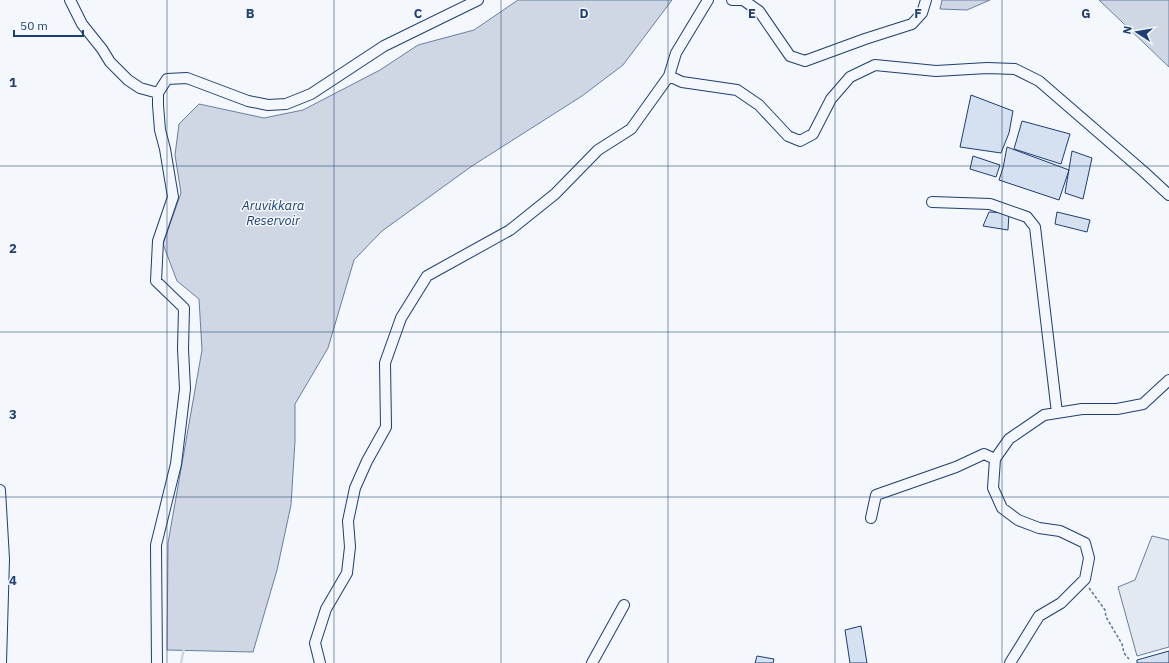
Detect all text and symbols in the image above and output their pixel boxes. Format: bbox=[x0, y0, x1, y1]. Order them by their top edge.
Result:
text: B bbox=[246, 5, 255, 22]
text: C bbox=[414, 5, 423, 22]
text: D bbox=[579, 5, 589, 22]
text: E bbox=[748, 5, 756, 22]
text: F bbox=[914, 5, 922, 22]
text: G bbox=[1081, 5, 1091, 22]
scale bar bbox=[14, 12, 83, 38]
north arrow bbox=[1117, 12, 1157, 52]
text: 50 m bbox=[20, 18, 48, 33]
text: N bbox=[1120, 25, 1135, 35]
text: 1 bbox=[9, 74, 17, 91]
water label: Aruvikkara Reservoir bbox=[241, 197, 304, 229]
text: 2 bbox=[9, 240, 17, 257]
text: 3 bbox=[9, 406, 17, 423]
text: 4 bbox=[9, 572, 17, 589]

